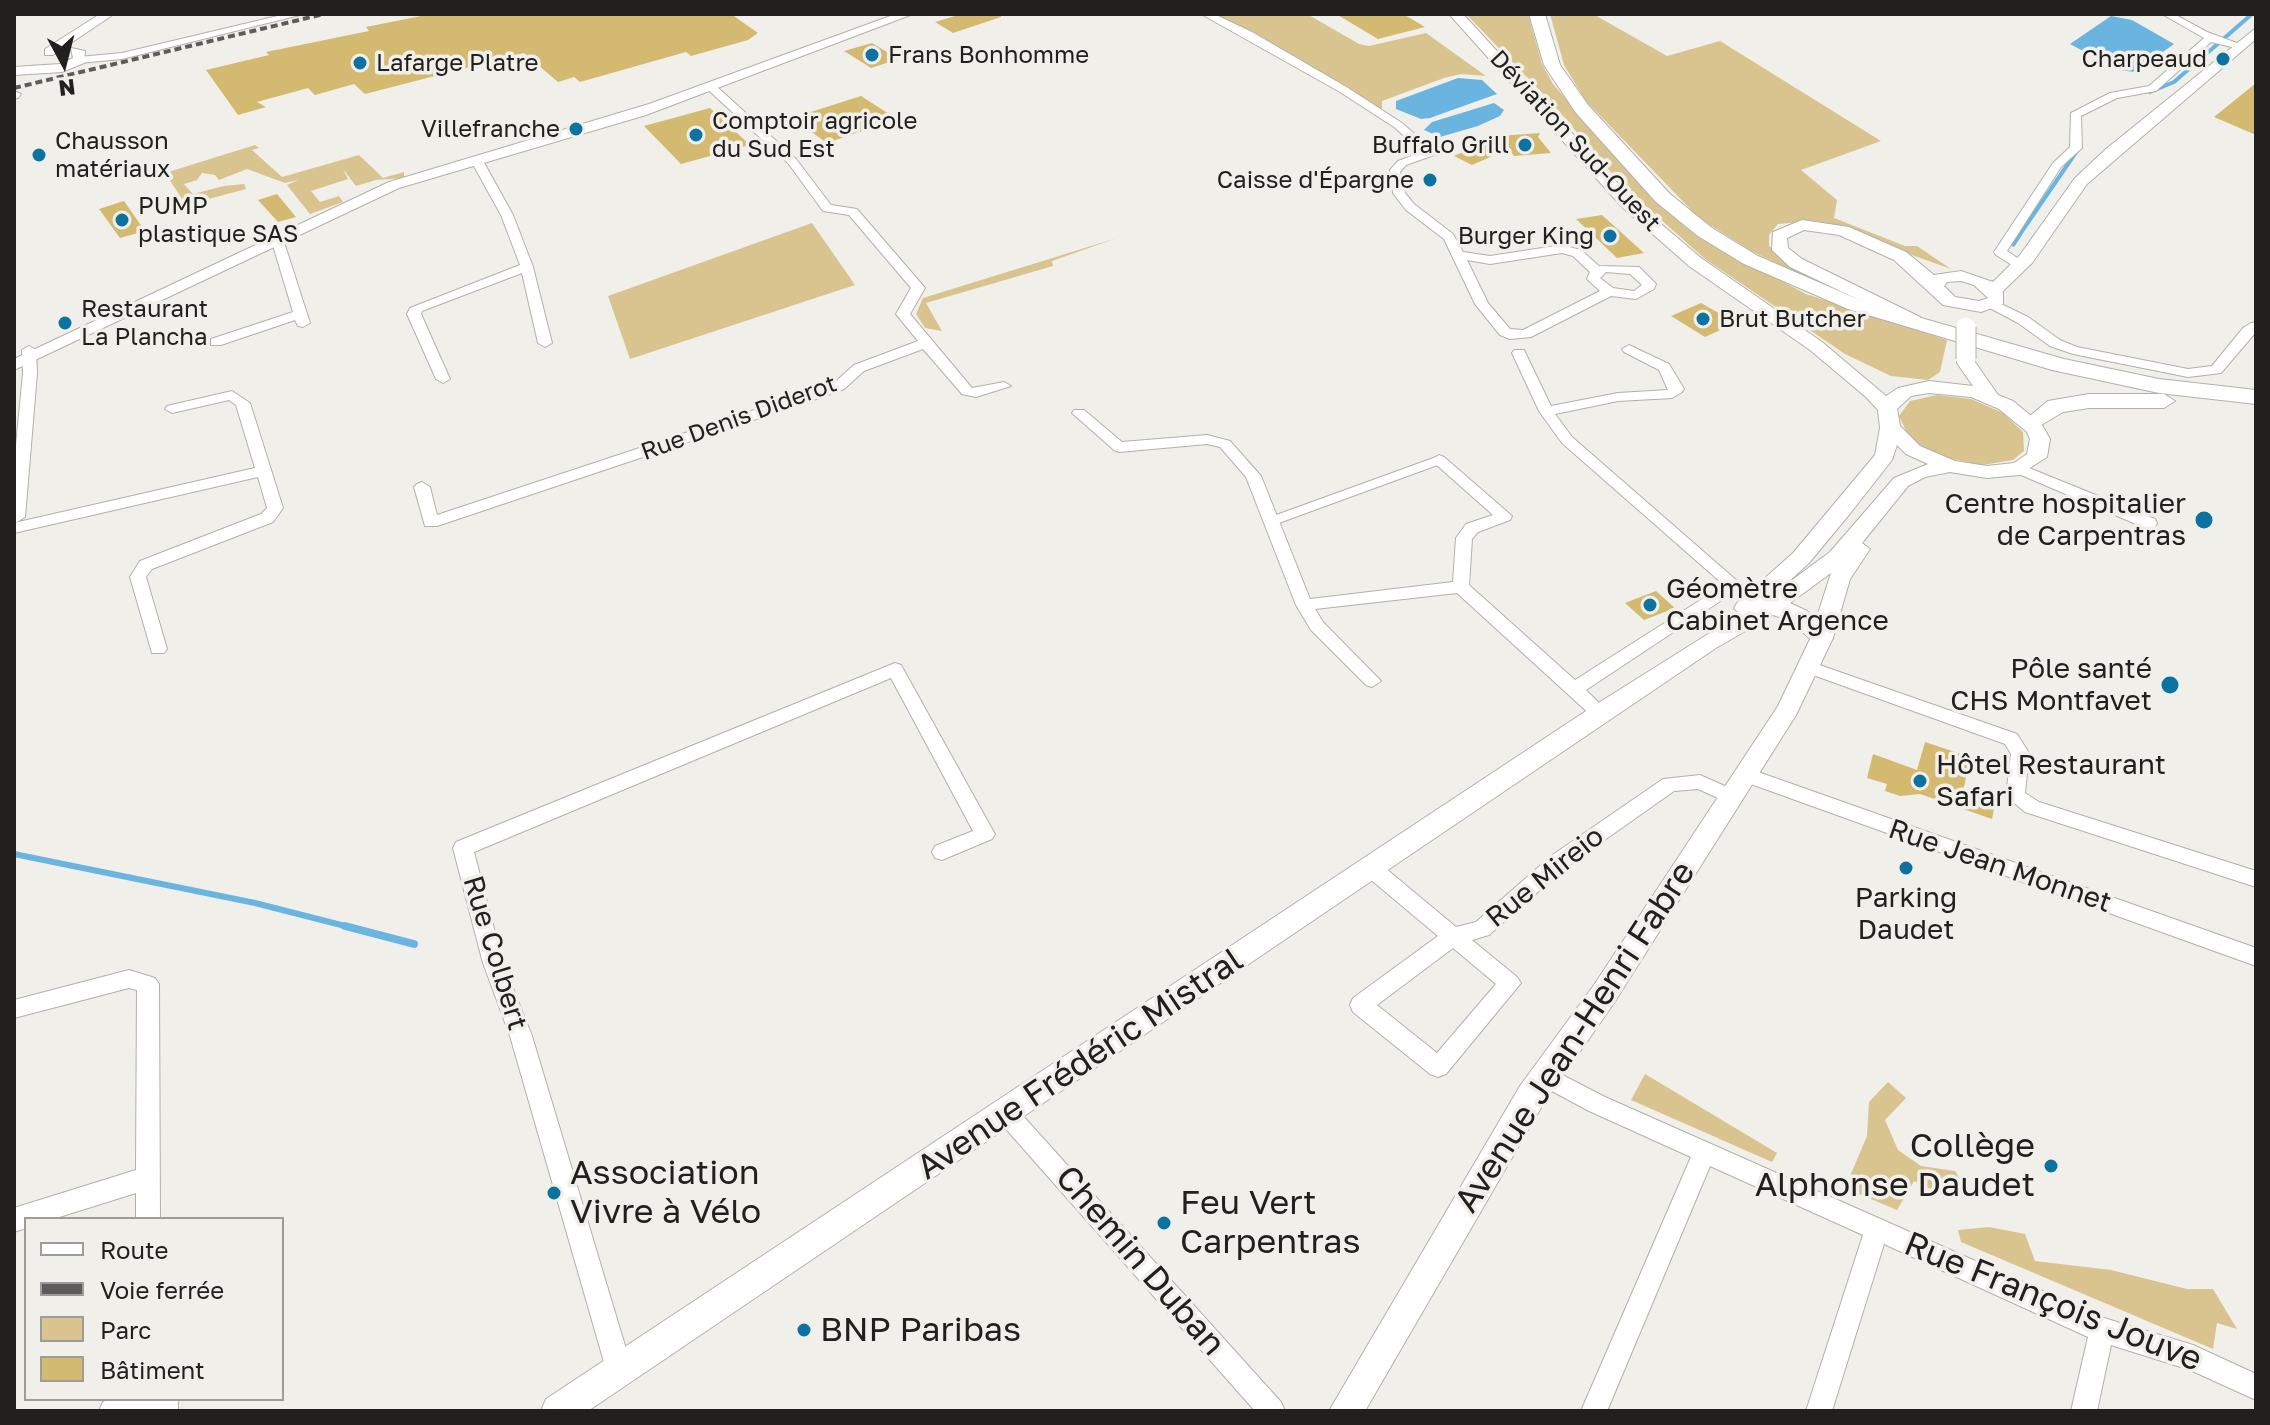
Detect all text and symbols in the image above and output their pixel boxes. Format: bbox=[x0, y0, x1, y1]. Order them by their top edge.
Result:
north arrow bbox=[24, 24, 104, 104]
place label: Frans Bonhomme bbox=[888, 41, 1089, 69]
street label: Déviation Sud-Ouest bbox=[1484, 45, 1666, 237]
place label: Charpeaud bbox=[2081, 45, 2207, 73]
marker: Frans Bonhomme bbox=[863, 46, 881, 64]
place label: Lafarge Platre bbox=[376, 49, 538, 77]
marker: Charpeaud bbox=[2214, 50, 2232, 68]
marker: Lafarge Platre bbox=[351, 54, 369, 72]
text: N bbox=[57, 74, 77, 103]
place label: Comptoir agricole du Sud Est bbox=[712, 107, 917, 163]
place label: Villefranche bbox=[421, 115, 560, 143]
marker: Villefranche bbox=[567, 120, 585, 138]
marker: Comptoir agricole du Sud Est bbox=[687, 126, 705, 144]
place label: Chausson matériaux bbox=[55, 127, 170, 183]
place label: Buffalo Grill bbox=[1372, 131, 1509, 159]
marker: Buffalo Grill bbox=[1516, 136, 1534, 154]
marker: Chausson matériaux bbox=[30, 146, 48, 164]
place label: Caisse d'Épargne bbox=[1217, 166, 1414, 194]
marker: Caisse d'Épargne bbox=[1421, 171, 1439, 189]
place label: PUMP plastique SAS bbox=[138, 192, 298, 248]
marker: PUMP plastique SAS bbox=[113, 211, 131, 229]
place label: Burger King bbox=[1458, 222, 1594, 250]
marker: Burger King bbox=[1601, 227, 1619, 245]
place label: Restaurant La Plancha bbox=[81, 295, 208, 351]
place label: Brut Butcher bbox=[1719, 305, 1866, 333]
marker: Brut Butcher bbox=[1694, 310, 1712, 328]
marker: Restaurant La Plancha bbox=[56, 314, 74, 332]
street label: Rue Denis Diderot bbox=[637, 369, 841, 467]
place label: Centre hospitalier de Carpentras bbox=[1944, 487, 2186, 553]
marker: Centre hospitalier de Carpentras bbox=[2193, 509, 2215, 531]
place label: Géomètre Cabinet Argence bbox=[1666, 572, 1889, 638]
marker: Géomètre Cabinet Argence bbox=[1641, 596, 1659, 614]
place label: Pôle santé CHS Montfavet bbox=[1950, 652, 2152, 718]
marker: Pôle santé CHS Montfavet bbox=[2159, 674, 2181, 696]
place label: Hôtel Restaurant Safari bbox=[1936, 748, 2166, 814]
marker: Hôtel Restaurant Safari bbox=[1911, 772, 1929, 790]
street label: Rue Jean Monnet bbox=[1884, 812, 2116, 920]
street label: Rue Mireio bbox=[1479, 819, 1611, 935]
street label: Avenue Jean-Henri Fabre bbox=[1446, 854, 1704, 1220]
marker: Parking Daudet bbox=[1897, 859, 1915, 877]
street label: Rue Colbert bbox=[456, 872, 534, 1034]
place label: Parking Daudet bbox=[1855, 881, 1957, 947]
street label: Avenue Frédéric Mistral bbox=[909, 940, 1251, 1188]
place label: Collège Alphonse Daudet bbox=[1755, 1126, 2035, 1206]
place label: Association Vivre à Vélo bbox=[570, 1153, 761, 1232]
marker: Collège Alphonse Daudet bbox=[2042, 1157, 2060, 1175]
street label: Chemin Duban bbox=[1047, 1158, 1233, 1364]
place label: Feu Vert Carpentras bbox=[1180, 1183, 1361, 1262]
marker: Association Vivre à Vélo bbox=[545, 1184, 563, 1202]
marker: Feu Vert Carpentras bbox=[1155, 1214, 1173, 1232]
legend bbox=[24, 1217, 284, 1401]
street label: Rue François Jouve bbox=[1898, 1224, 2208, 1380]
text: Route bbox=[100, 1235, 169, 1264]
text: Voie ferrée bbox=[100, 1275, 224, 1304]
place label: BNP Paribas bbox=[820, 1310, 1021, 1350]
text: Parc bbox=[100, 1315, 151, 1344]
marker: BNP Paribas bbox=[795, 1321, 813, 1339]
text: Bâtiment bbox=[100, 1355, 205, 1384]

